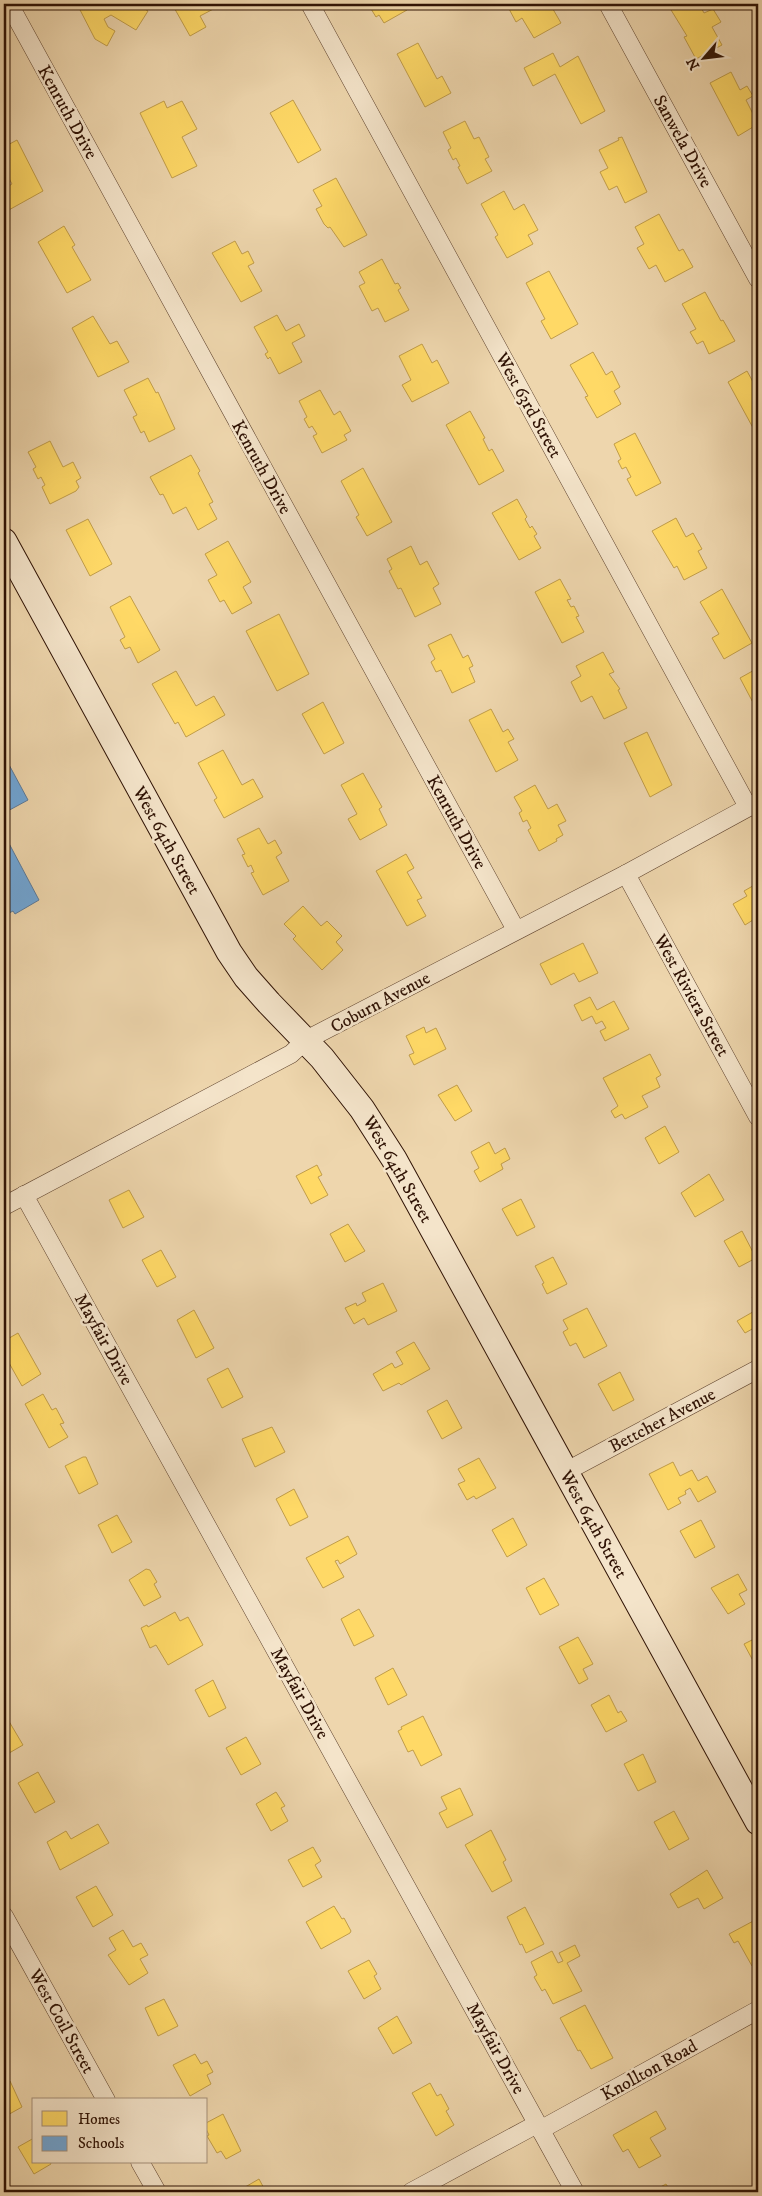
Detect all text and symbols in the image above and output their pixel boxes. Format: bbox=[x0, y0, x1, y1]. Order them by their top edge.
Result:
north arrow bbox=[680, 32, 730, 82]
text: N bbox=[683, 54, 704, 73]
street label: Kenruth Drive bbox=[32, 62, 102, 163]
street label: Sanwela Drive bbox=[648, 91, 717, 192]
street label: West 63rd Street bbox=[490, 348, 566, 462]
street label: Kenruth Drive bbox=[226, 417, 296, 518]
street label: Kenruth Drive bbox=[421, 772, 491, 873]
street label: West 64th Street bbox=[127, 782, 205, 899]
street label: West Riviera Street bbox=[648, 930, 734, 1061]
street label: Coburn Avenue bbox=[327, 967, 434, 1038]
street label: West 64th Street bbox=[357, 1111, 437, 1227]
street label: Mayfair Drive bbox=[69, 1290, 137, 1389]
street label: Bettcher Avenue bbox=[605, 1384, 719, 1458]
street label: West 64th Street bbox=[554, 1466, 632, 1583]
street label: Mayfair Drive bbox=[265, 1644, 333, 1743]
street label: West Coil Street bbox=[23, 1965, 99, 2078]
street label: Mayfair Drive bbox=[461, 1999, 529, 2098]
street label: Knollton Road bbox=[598, 2035, 701, 2106]
legend bbox=[32, 2098, 208, 2164]
text: Homes bbox=[78, 2110, 120, 2129]
text: Schools bbox=[78, 2134, 124, 2153]

